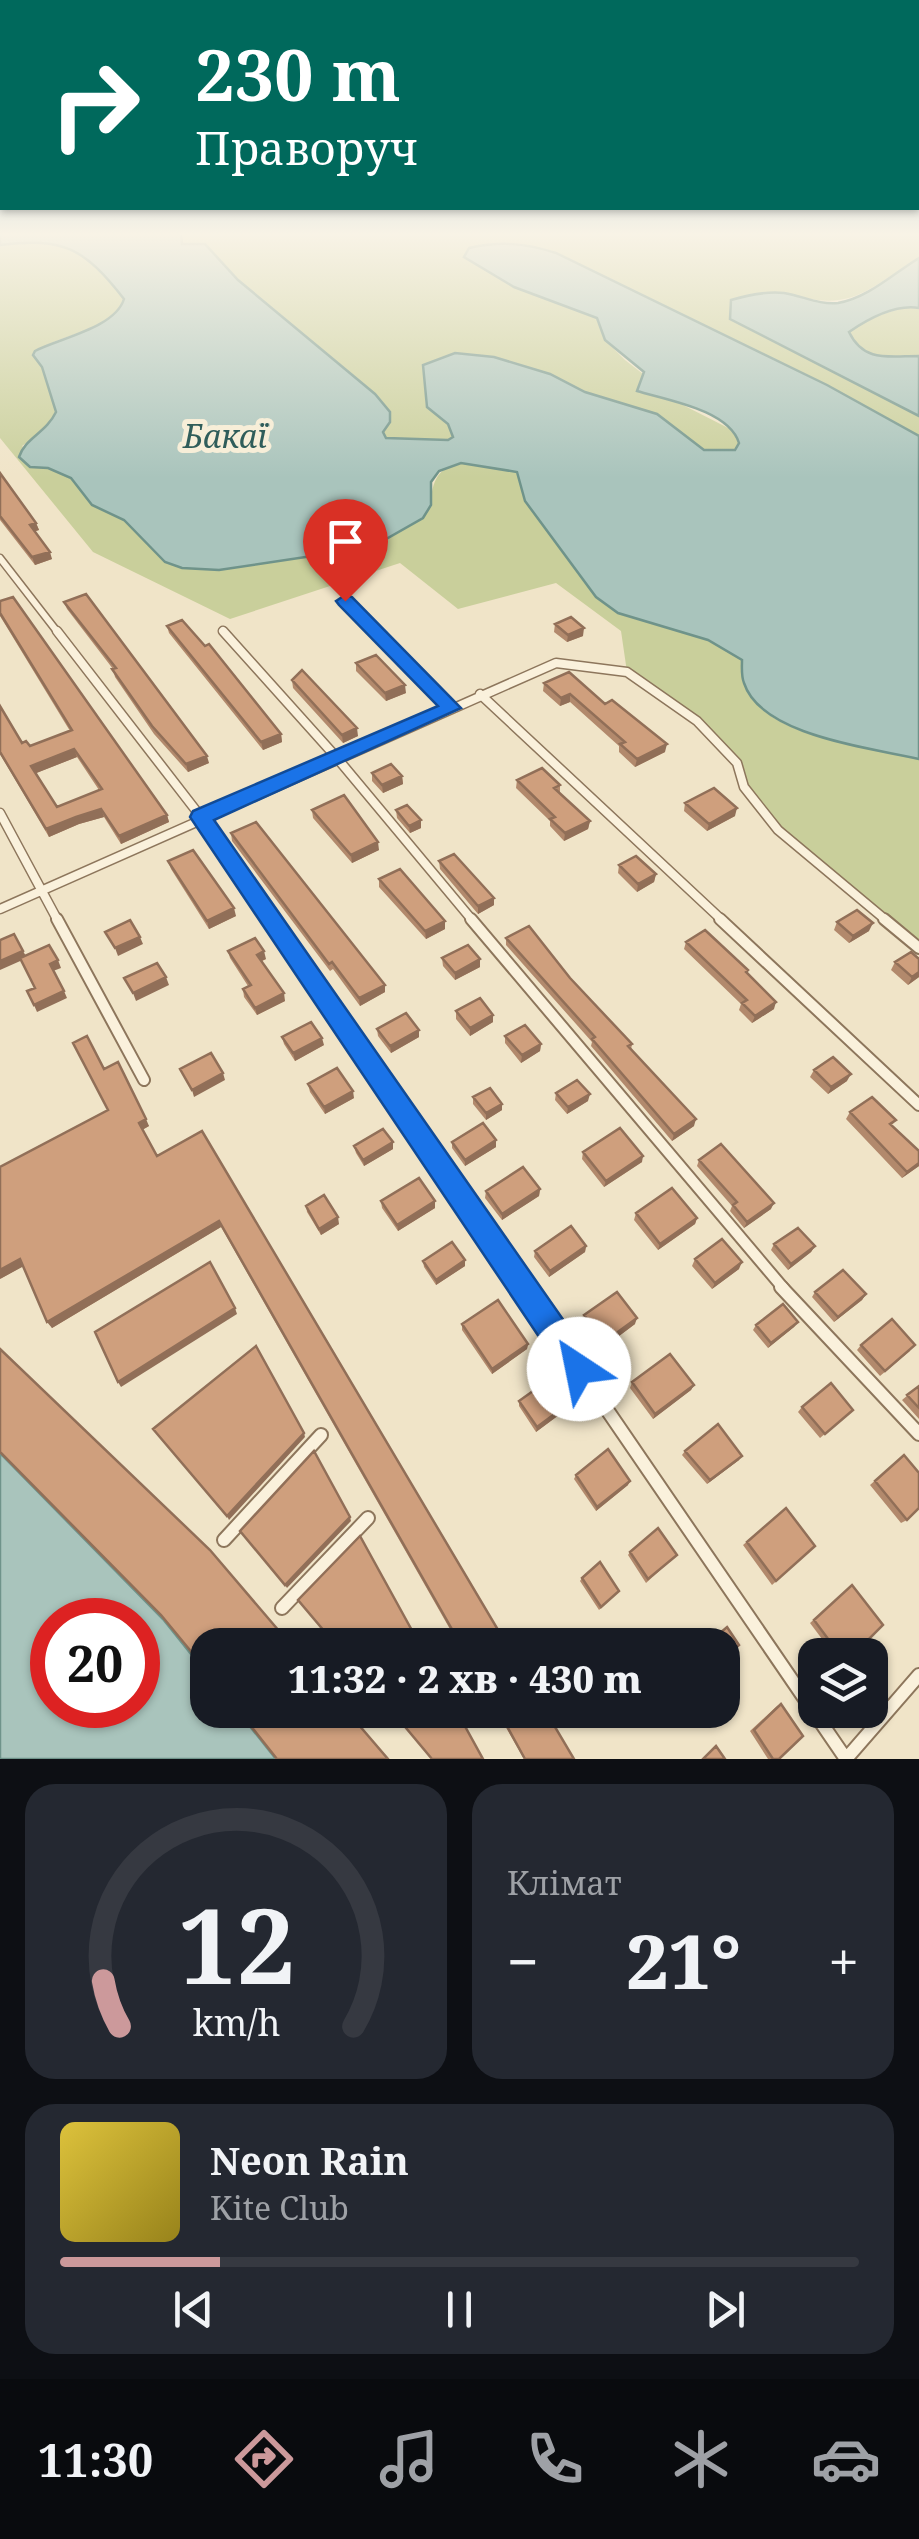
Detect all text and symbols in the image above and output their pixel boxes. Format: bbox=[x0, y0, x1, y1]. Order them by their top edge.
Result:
text: 230 m bbox=[195, 26, 401, 122]
icon: right bbox=[30, 40, 160, 170]
text: Праворуч bbox=[195, 117, 418, 178]
water label: Бакаї bbox=[182, 414, 270, 457]
pin bbox=[303, 499, 388, 602]
icon: arrive bbox=[318, 514, 373, 569]
position arrow bbox=[527, 1317, 631, 1421]
speed limit sign: 20 bbox=[30, 1598, 160, 1728]
map controls bbox=[798, 1638, 888, 1728]
button: layers bbox=[798, 1638, 888, 1728]
text: 11:32 · 2 хв · 430 m bbox=[288, 1652, 642, 1704]
text: Клімат bbox=[507, 1861, 622, 1904]
text: 12 bbox=[177, 1873, 295, 2014]
text: 21° bbox=[626, 1909, 741, 2011]
text: − bbox=[507, 1923, 539, 1998]
text: + bbox=[828, 1923, 859, 1998]
text: km/h bbox=[192, 1998, 280, 2046]
text: Neon Rain bbox=[210, 2134, 409, 2186]
text: Kite Club bbox=[210, 2186, 349, 2229]
icon: previous bbox=[166, 2282, 221, 2337]
icon: pause bbox=[432, 2282, 487, 2337]
icon: next bbox=[698, 2282, 753, 2337]
icon: directions bbox=[229, 2424, 299, 2494]
icon: music bbox=[374, 2424, 444, 2494]
icon: phone bbox=[520, 2424, 590, 2494]
icon: climate bbox=[666, 2424, 736, 2494]
icon: car bbox=[811, 2424, 881, 2494]
text: 11:30 bbox=[38, 2429, 153, 2490]

